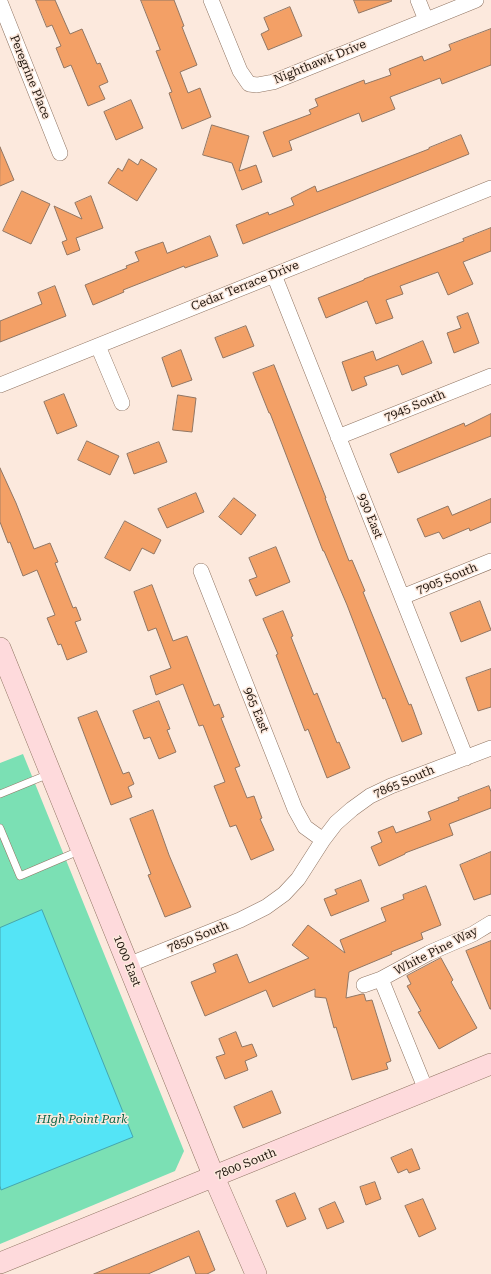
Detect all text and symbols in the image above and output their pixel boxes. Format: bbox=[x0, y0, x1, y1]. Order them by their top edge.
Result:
street label: Peregrine Place bbox=[7, 33, 53, 121]
street label: Nighthawk Drive bbox=[272, 37, 368, 87]
street label: Cedar Terrace Drive bbox=[189, 258, 301, 314]
street label: 7945 South bbox=[382, 387, 448, 425]
street label: 930 East bbox=[354, 491, 386, 541]
street label: 7905 South bbox=[414, 560, 480, 598]
street label: 965 East bbox=[240, 685, 272, 735]
street label: 7865 South bbox=[371, 763, 437, 801]
street label: 7850 South bbox=[165, 918, 231, 956]
street label: White Pine Way bbox=[392, 924, 480, 978]
street label: 1000 East bbox=[110, 933, 144, 989]
park label: HIgh Point Park bbox=[36, 1112, 128, 1126]
street label: 7800 South bbox=[213, 1145, 279, 1183]

